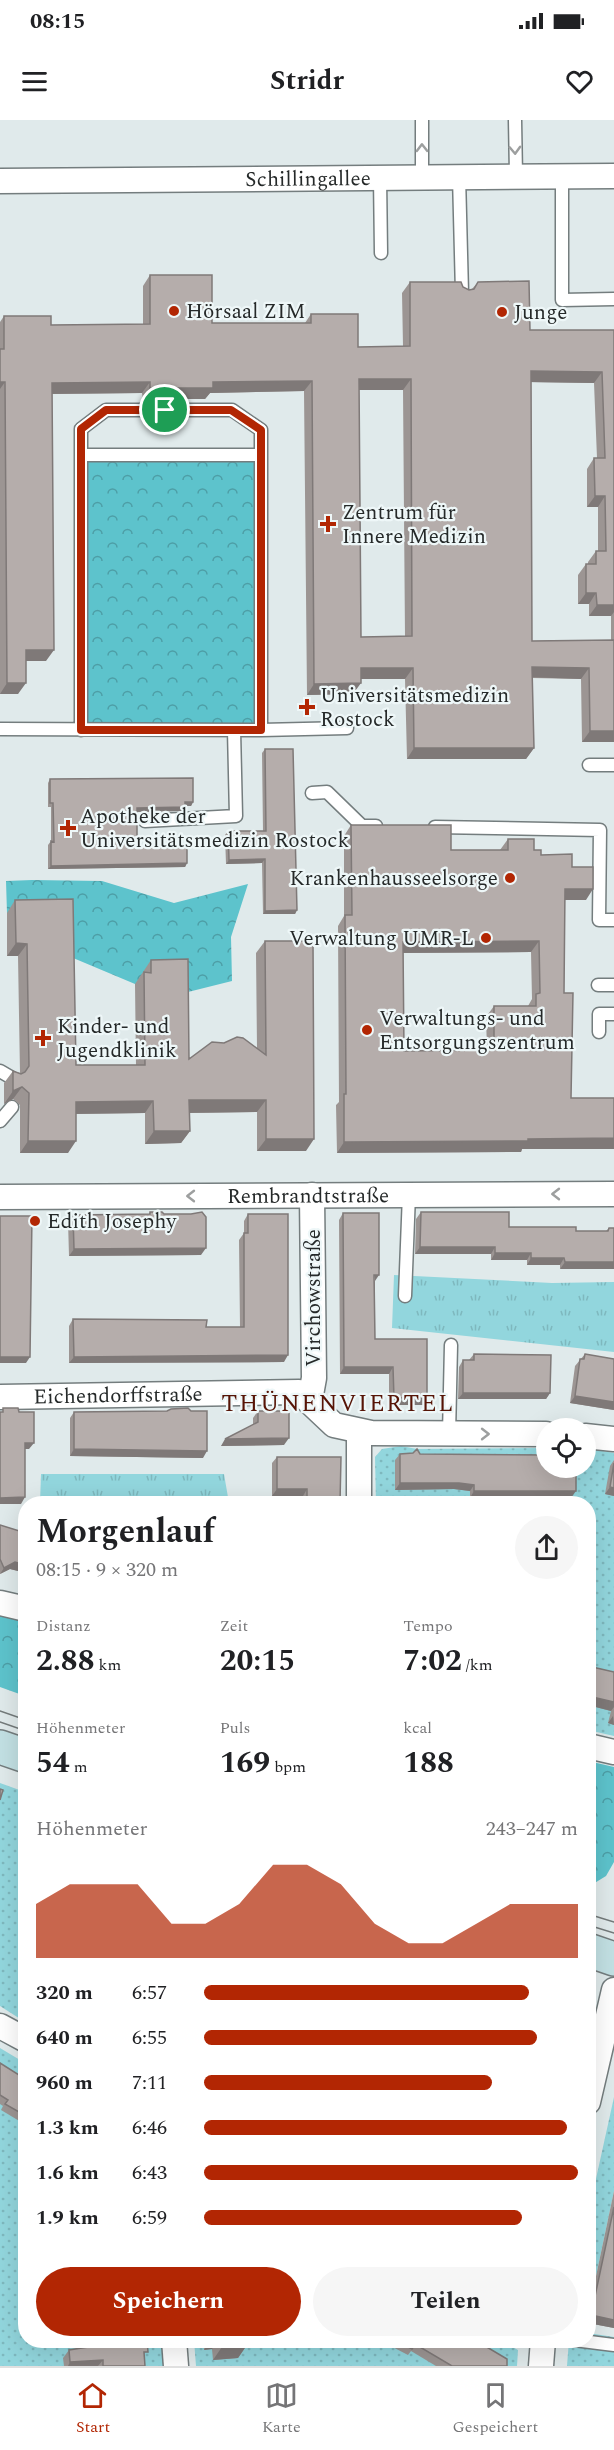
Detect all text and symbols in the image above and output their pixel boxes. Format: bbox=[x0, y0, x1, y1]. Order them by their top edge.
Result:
text: 08:15 bbox=[30, 5, 85, 38]
text: Stridr bbox=[270, 60, 344, 102]
icon: menu bbox=[18, 65, 51, 98]
icon: heart bbox=[563, 65, 596, 98]
one-way arrow bbox=[416, 144, 428, 153]
one-way arrow bbox=[509, 145, 521, 154]
street label: Schillingallee bbox=[245, 163, 371, 196]
place label: Hörsaal ZIM bbox=[186, 296, 306, 328]
place label: Junge bbox=[514, 297, 567, 329]
marker: Hörsaal ZIM bbox=[167, 304, 181, 318]
marker: Junge bbox=[495, 305, 509, 319]
pin bbox=[139, 384, 190, 435]
icon: arrive bbox=[148, 393, 181, 426]
place label: Zentrum für Innere Medizin bbox=[342, 497, 486, 553]
marker: Zentrum für Innere Medizin bbox=[319, 515, 337, 533]
place label: Universitätsmedizin Rostock bbox=[320, 680, 509, 736]
marker: Universitätsmedizin Rostock bbox=[298, 698, 316, 716]
place label: Apotheke der Universitätsmedizin Rostock bbox=[80, 801, 349, 857]
marker: Apotheke der Universitätsmedizin Rostock bbox=[61, 821, 75, 835]
place label: Krankenhausseelsorge bbox=[289, 863, 498, 895]
marker: Krankenhausseelsorge bbox=[503, 871, 517, 885]
place label: Verwaltung UMR-L bbox=[289, 923, 474, 955]
marker: Verwaltung UMR-L bbox=[479, 931, 493, 945]
place label: Verwaltungs- und Entsorgungszentrum bbox=[379, 1003, 575, 1059]
place label: Kinder- und Jugendklinik bbox=[57, 1011, 177, 1067]
marker: Verwaltungs- und Entsorgungszentrum bbox=[360, 1023, 374, 1037]
marker: Kinder- und Jugendklinik bbox=[34, 1029, 52, 1047]
street label: Rembrandtstraße bbox=[227, 1180, 389, 1213]
one-way arrow bbox=[551, 1188, 560, 1200]
one-way arrow bbox=[187, 1190, 196, 1202]
place label: Edith Josephy bbox=[47, 1206, 177, 1238]
marker: Edith Josephy bbox=[28, 1214, 42, 1228]
street label: Virchowstraße bbox=[298, 1229, 330, 1367]
street label: Eichendorffstraße bbox=[33, 1379, 203, 1413]
district label: THÜNENVIERTEL bbox=[221, 1386, 455, 1422]
map controls bbox=[536, 1418, 596, 1478]
button: locate bbox=[536, 1418, 596, 1478]
one-way arrow bbox=[480, 1428, 489, 1440]
text: Morgenlauf bbox=[36, 1507, 215, 1557]
button: share bbox=[515, 1516, 578, 1579]
text: 08:15 · 9 × 320 m bbox=[36, 1555, 178, 1585]
text: Distanz bbox=[36, 1614, 91, 1638]
text: Zeit bbox=[220, 1614, 248, 1638]
text: Tempo bbox=[403, 1614, 453, 1638]
text: 2.88 bbox=[36, 1638, 95, 1684]
text: 20:15 bbox=[220, 1638, 295, 1684]
text: 7:02 bbox=[403, 1638, 462, 1684]
text: km bbox=[95, 1653, 121, 1677]
text: /km bbox=[462, 1653, 493, 1677]
text: Höhenmeter bbox=[36, 1716, 125, 1740]
text: Puls bbox=[220, 1716, 250, 1740]
text: kcal bbox=[403, 1716, 432, 1740]
text: 54 bbox=[36, 1740, 70, 1786]
text: 169 bbox=[220, 1740, 270, 1786]
text: 188 bbox=[403, 1740, 454, 1786]
text: m bbox=[70, 1755, 87, 1779]
text: bpm bbox=[270, 1755, 306, 1779]
text: Höhenmeter bbox=[36, 1814, 148, 1844]
text: 243–247 m bbox=[486, 1814, 578, 1844]
text: 320 m bbox=[36, 1978, 93, 2008]
text: 6:57 bbox=[132, 1978, 167, 2008]
text: 640 m bbox=[36, 2023, 93, 2053]
text: 6:55 bbox=[132, 2023, 167, 2053]
text: 960 m bbox=[36, 2068, 93, 2098]
text: 7:11 bbox=[132, 2068, 167, 2098]
text: 1.3 km bbox=[36, 2113, 99, 2143]
text: 6:46 bbox=[132, 2113, 167, 2143]
text: 1.6 km bbox=[36, 2158, 99, 2188]
text: 6:43 bbox=[132, 2158, 167, 2188]
text: 1.9 km bbox=[36, 2203, 99, 2233]
text: 6:59 bbox=[132, 2203, 167, 2233]
button: Speichern bbox=[36, 2267, 301, 2336]
button: Teilen bbox=[313, 2267, 578, 2336]
tab: Start bbox=[76, 2379, 110, 2439]
tab: Karte bbox=[262, 2379, 301, 2439]
tab: Gespeichert bbox=[452, 2379, 538, 2439]

